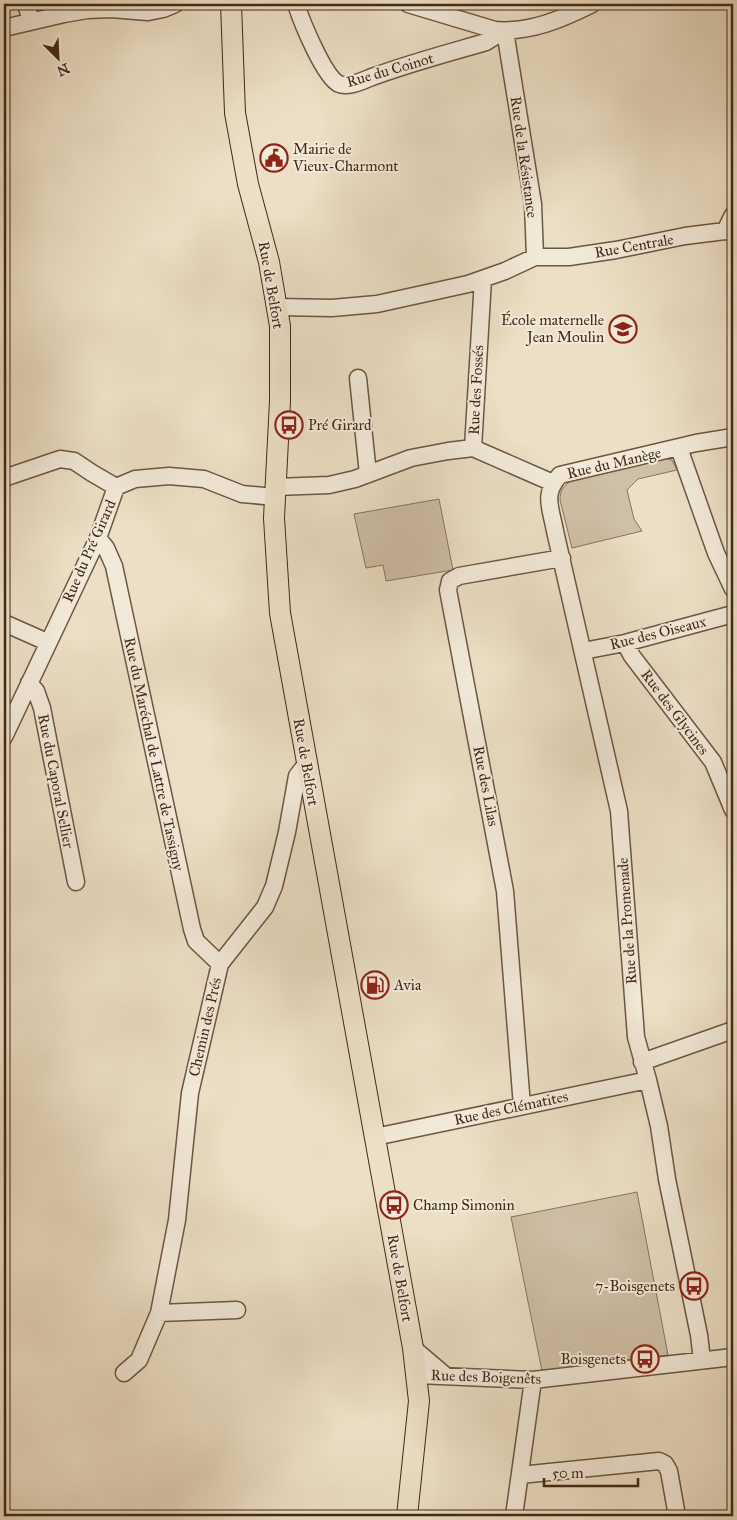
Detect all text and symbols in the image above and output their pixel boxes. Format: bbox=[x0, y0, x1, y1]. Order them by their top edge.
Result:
north arrow bbox=[32, 32, 82, 82]
street label: Rue du Coinot bbox=[344, 49, 436, 91]
text: N bbox=[54, 59, 72, 80]
street label: Rue de la Résistance bbox=[507, 95, 541, 219]
place label: Mairie de Vieux-Charmont bbox=[292, 140, 399, 175]
public building icon: Mairie de Vieux-Charmont bbox=[259, 143, 289, 173]
street label: Rue Centrale bbox=[593, 230, 675, 262]
street label: Rue de Belfort bbox=[254, 240, 288, 331]
place label: École maternelle Jean Moulin bbox=[501, 310, 604, 347]
school or university icon: École maternelle Jean Moulin bbox=[608, 314, 638, 344]
street label: Rue des Fossés bbox=[465, 345, 487, 435]
bus stop icon: Pré Girard bbox=[274, 410, 304, 440]
place label: Pré Girard bbox=[308, 416, 372, 434]
street label: Rue du Manège bbox=[565, 443, 663, 483]
street label: Rue du Pré Girard bbox=[58, 497, 120, 605]
street label: Rue des Oiseaux bbox=[608, 612, 708, 654]
street label: Rue du Maréchal de Lattre de Tassigny bbox=[120, 636, 188, 873]
street label: Rue des Glycines bbox=[637, 666, 713, 758]
street label: Rue du Caporal Sellier bbox=[34, 712, 78, 850]
street label: Rue de Belfort bbox=[289, 717, 323, 808]
street label: Rue des Lilas bbox=[469, 744, 503, 828]
street label: Rue de la Promenade bbox=[614, 857, 640, 985]
fuel station icon: Avia bbox=[360, 970, 390, 1000]
street label: Chemin des Prés bbox=[185, 976, 225, 1078]
place label: Avia bbox=[393, 976, 422, 994]
street label: Rue des Clématites bbox=[452, 1087, 570, 1129]
bus stop icon: Champ Simonin bbox=[379, 1190, 409, 1220]
place label: Champ Simonin bbox=[413, 1196, 515, 1214]
street label: Rue de Belfort bbox=[383, 1233, 417, 1324]
bus stop icon: 7-Boisgenets bbox=[679, 1271, 709, 1301]
place label: 7-Boisgenets bbox=[595, 1277, 675, 1295]
bus stop icon: Boisgenets bbox=[630, 1344, 660, 1374]
place label: Boisgenets bbox=[560, 1350, 626, 1368]
street label: Rue des Boigenêts bbox=[430, 1366, 542, 1388]
scale bar bbox=[544, 1455, 638, 1487]
text: 50 m bbox=[552, 1464, 584, 1482]

